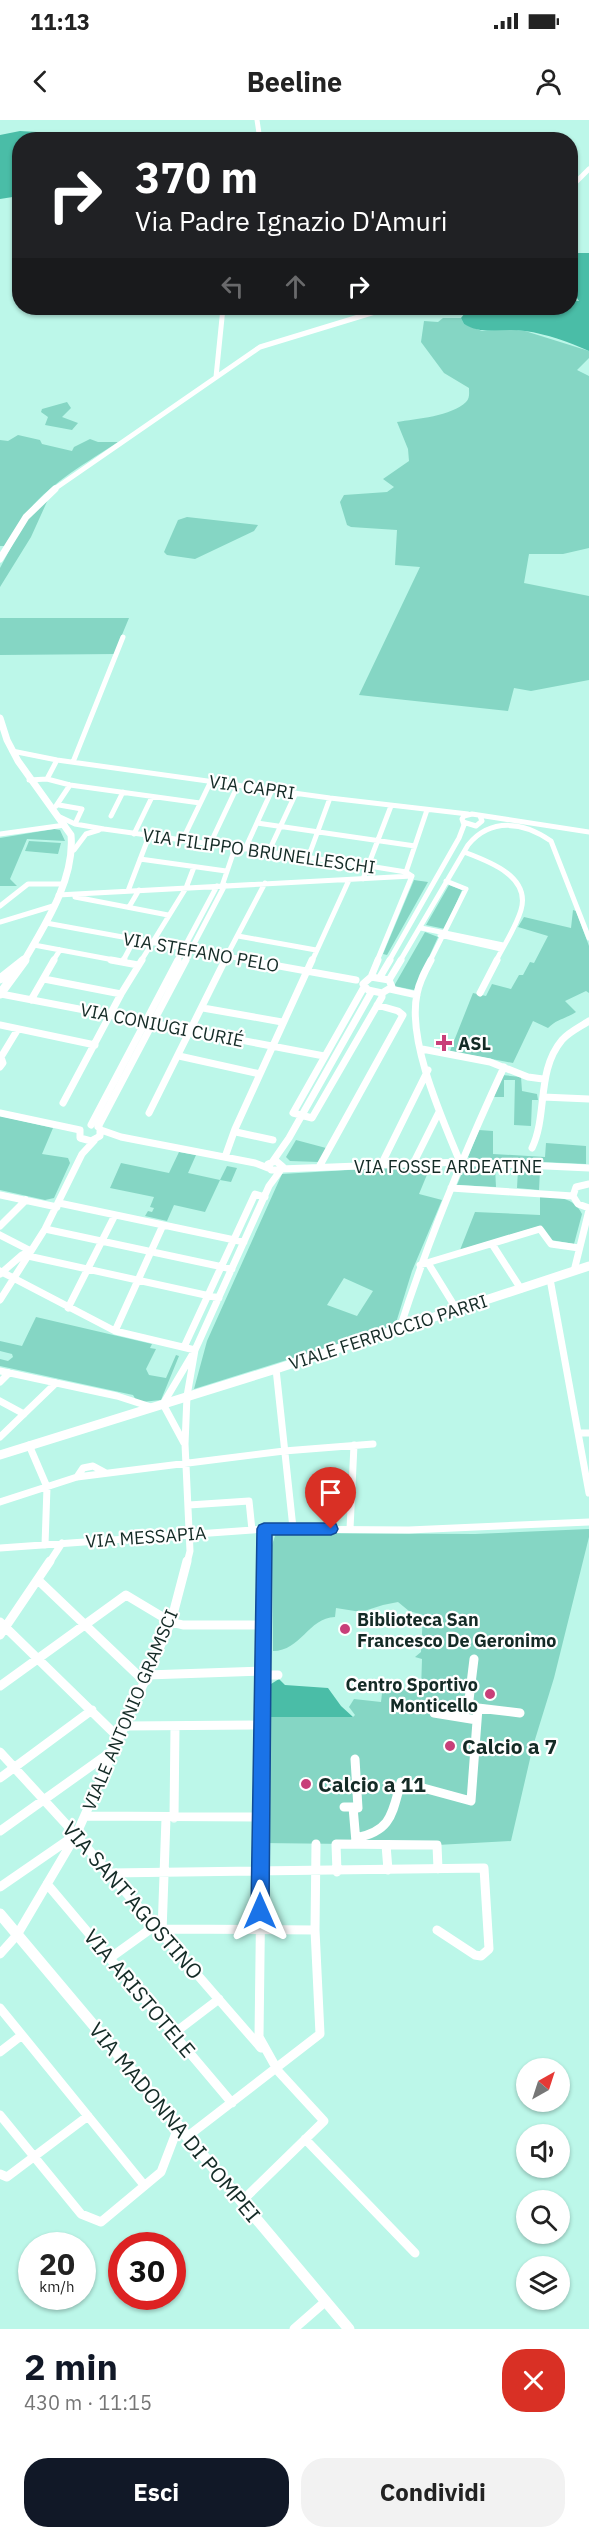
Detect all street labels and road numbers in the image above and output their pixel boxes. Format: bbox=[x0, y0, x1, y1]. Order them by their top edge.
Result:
street label: VIA CAPRI bbox=[208, 770, 296, 804]
street label: VIA FILIPPO BRUNELLESCHI bbox=[141, 823, 377, 879]
street label: VIA STEFANO PELO bbox=[121, 927, 281, 977]
street label: VIA CONIUGI CURIÉ bbox=[78, 998, 246, 1052]
street label: VIA FOSSE ARDEATINE bbox=[354, 1155, 542, 1178]
street label: VIALE FERRUCCIO PARRI bbox=[286, 1289, 490, 1375]
street label: VIA MESSAPIA bbox=[85, 1521, 208, 1553]
street label: VIALE ANTONIO GRAMSCI bbox=[77, 1606, 183, 1814]
street label: VIA SANT'AGOSTINO bbox=[57, 1815, 209, 1985]
street label: VIA ARISTOTELE bbox=[78, 1923, 202, 2063]
street label: VIA MADONNA DI POMPEI bbox=[83, 2016, 267, 2228]

